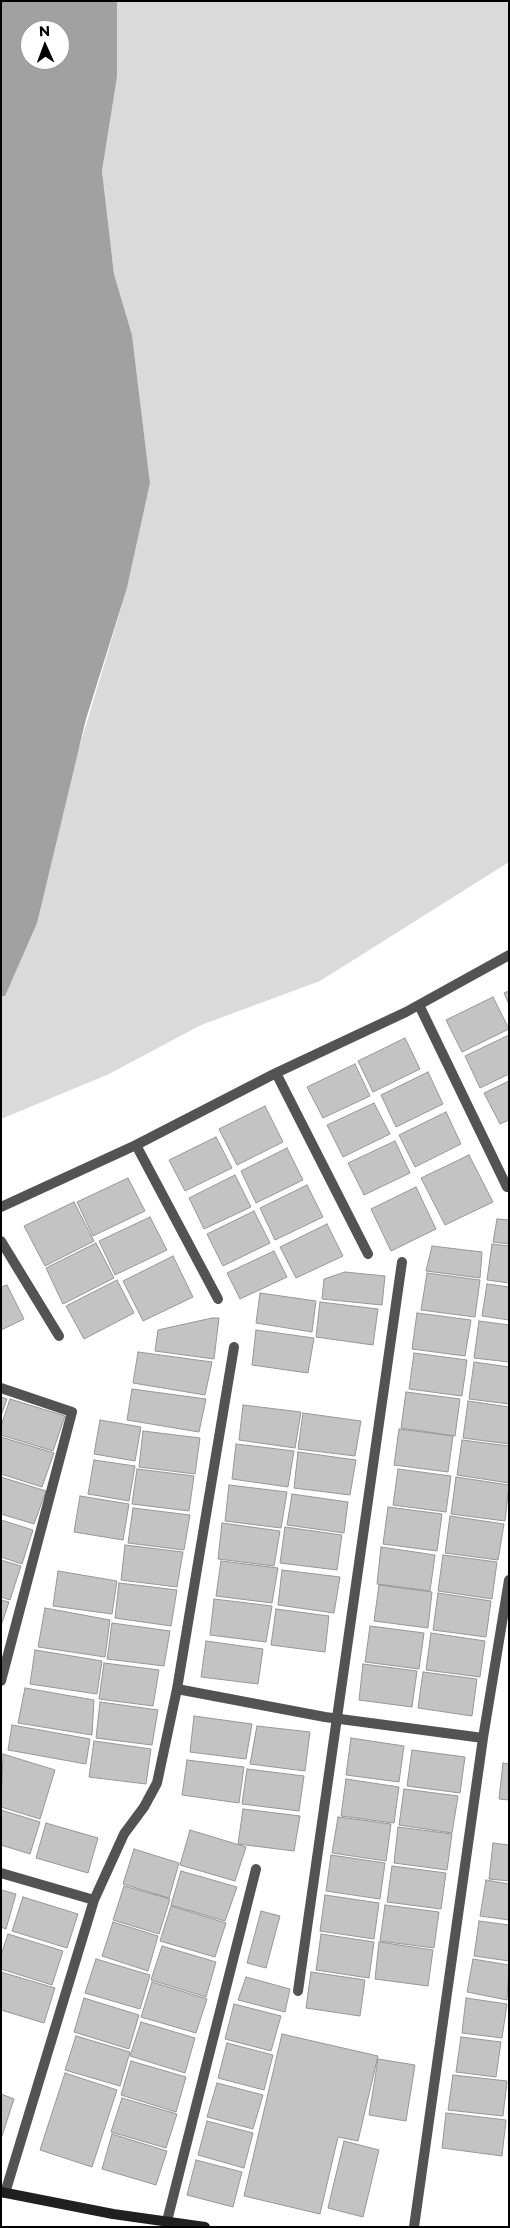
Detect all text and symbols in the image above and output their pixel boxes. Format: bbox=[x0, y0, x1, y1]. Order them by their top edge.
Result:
north arrow bbox=[20, 20, 70, 70]
text: N bbox=[39, 22, 50, 40]

